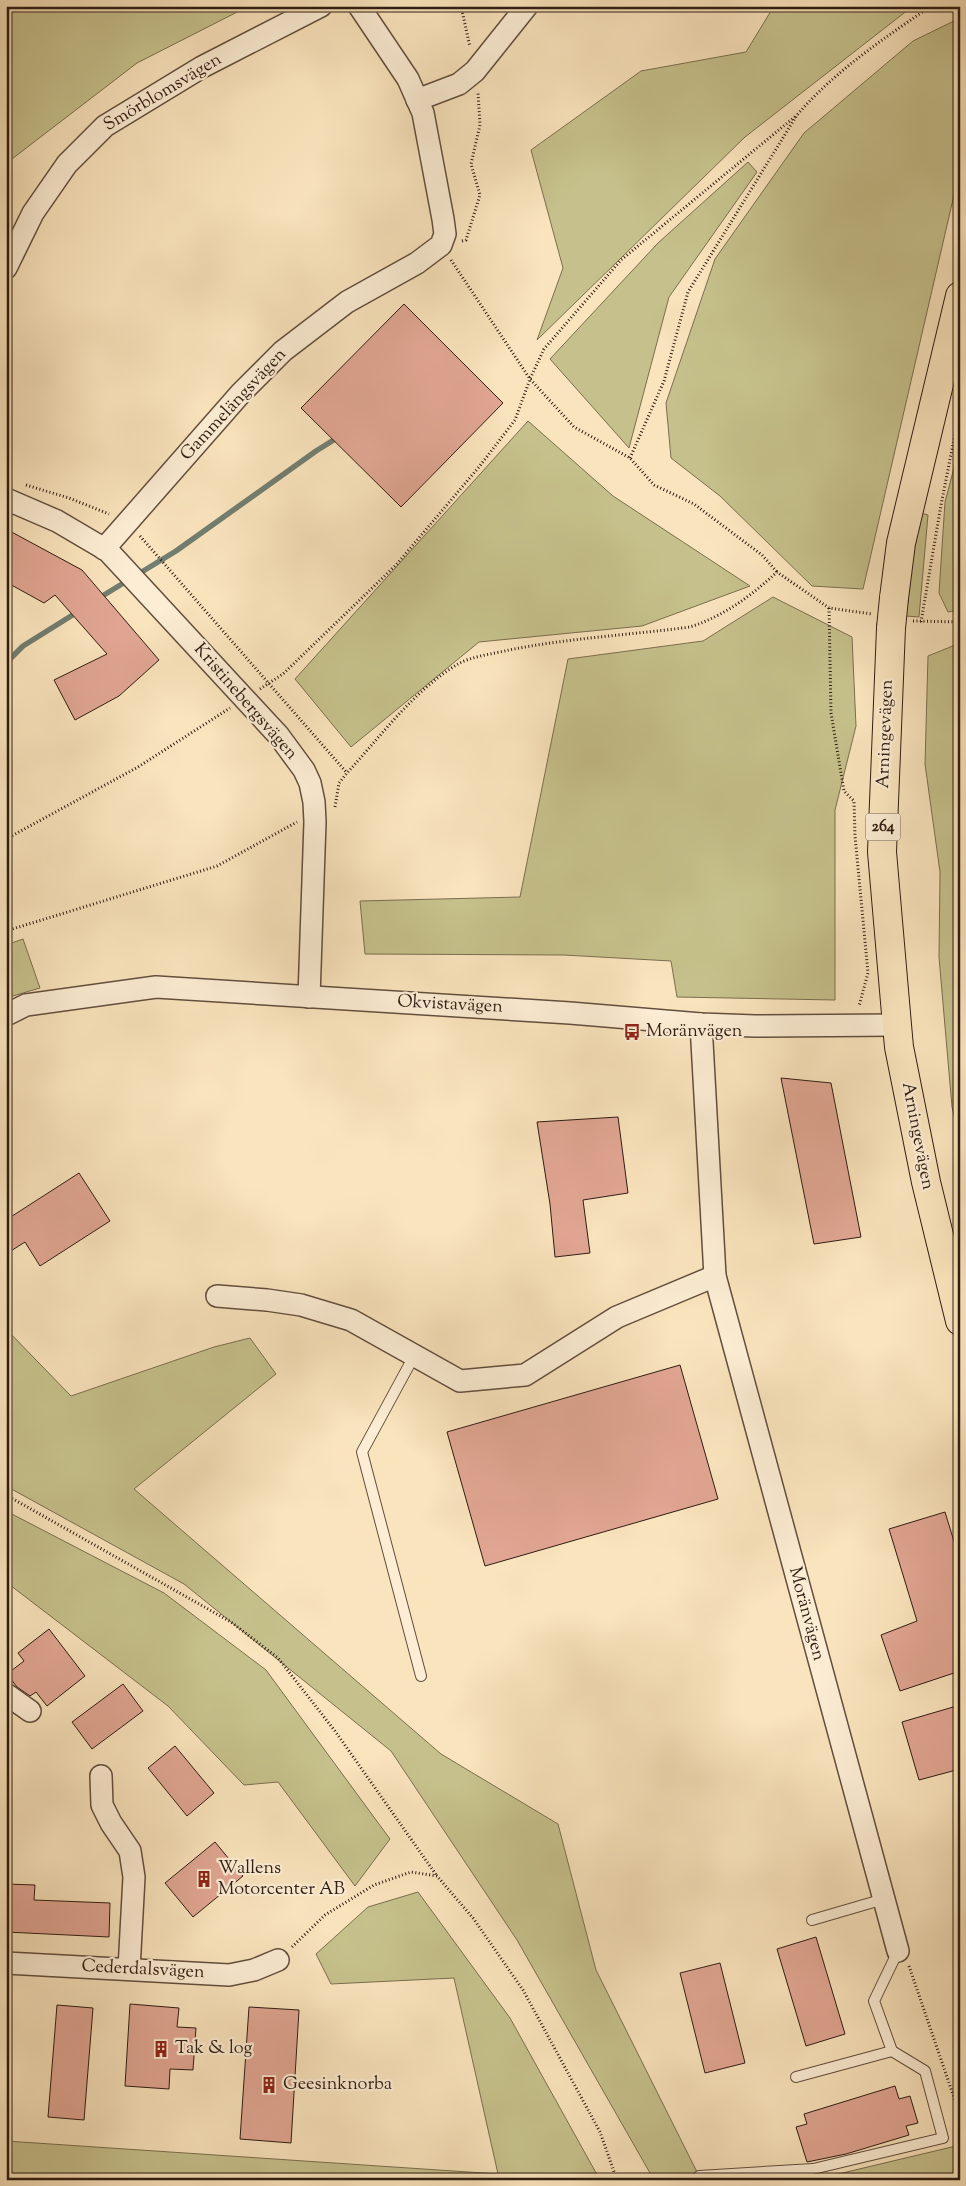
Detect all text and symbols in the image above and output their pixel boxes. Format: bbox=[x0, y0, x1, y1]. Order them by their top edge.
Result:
street label: Smörblomsvägen bbox=[99, 47, 227, 139]
street label: Gammelängsvägen bbox=[175, 343, 293, 467]
street label: Kristinebergsvägen bbox=[187, 638, 303, 766]
street label: Arningevägen bbox=[871, 679, 901, 789]
road number: 264 bbox=[866, 814, 900, 840]
street label: Okvistavägen bbox=[396, 989, 504, 1021]
place label: Moränvägen bbox=[646, 1019, 743, 1045]
bus stop icon: Moränvägen bbox=[622, 1022, 642, 1042]
street label: Arningevägen bbox=[894, 1080, 940, 1192]
street label: Moränvägen bbox=[781, 1564, 831, 1664]
place label: Wallens Motorcenter AB bbox=[218, 1856, 345, 1903]
building icon: Wallens Motorcenter AB bbox=[194, 1869, 214, 1889]
street label: Cederdalsvägen bbox=[81, 1954, 206, 1986]
place label: Tak & log bbox=[175, 2036, 253, 2062]
building icon: Tak & log bbox=[151, 2039, 171, 2059]
place label: Geesinknorba bbox=[283, 2072, 392, 2098]
building icon: Geesinknorba bbox=[259, 2075, 279, 2095]

